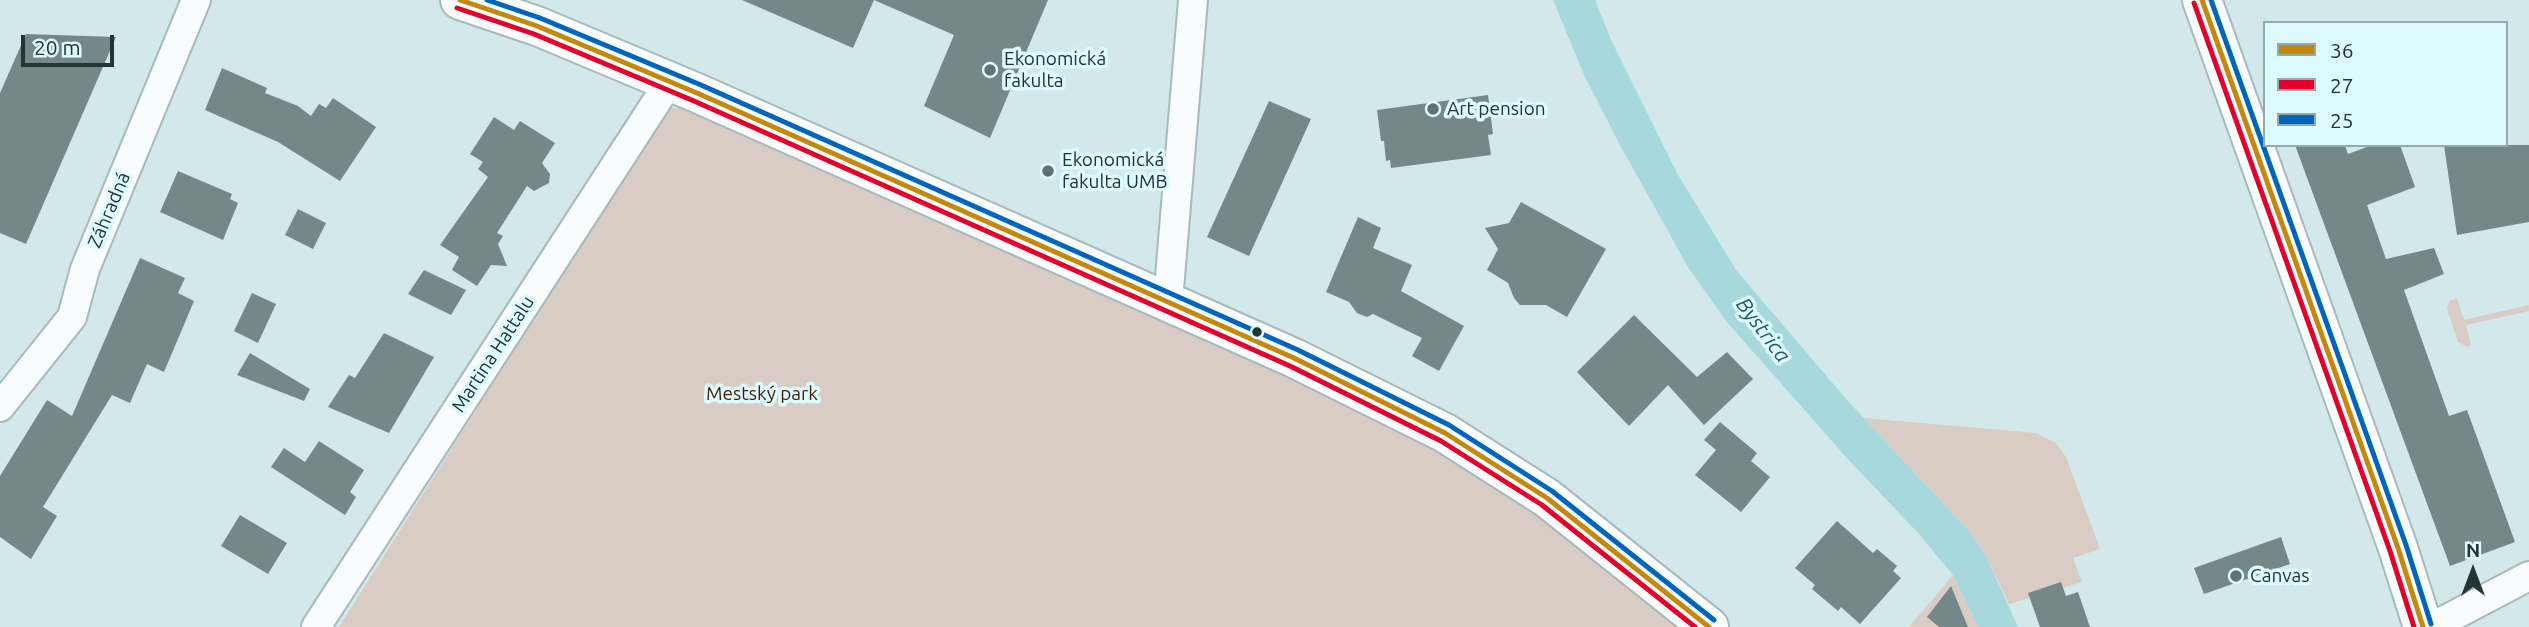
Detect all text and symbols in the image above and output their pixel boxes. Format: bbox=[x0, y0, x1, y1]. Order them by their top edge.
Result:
scale bar bbox=[24, 21, 117, 65]
legend bbox=[2263, 21, 2508, 147]
text: 20 m bbox=[34, 35, 81, 59]
text: 36 bbox=[2330, 38, 2354, 62]
place label: Ekonomická fakulta bbox=[1004, 48, 1106, 92]
marker: Ekonomická fakulta bbox=[982, 62, 998, 78]
text: 27 bbox=[2330, 73, 2354, 97]
place label: Art pension bbox=[1447, 98, 1546, 120]
marker: Art pension bbox=[1425, 101, 1441, 117]
text: 25 bbox=[2330, 108, 2354, 132]
place label: Ekonomická fakulta UMB bbox=[1062, 149, 1167, 193]
marker: Ekonomická fakulta UMB bbox=[1040, 163, 1056, 179]
street label: Záhradná bbox=[83, 169, 135, 251]
street label: Martina Hattalu bbox=[447, 292, 539, 416]
water label: Bystrica bbox=[1731, 293, 1795, 367]
unlabelled marker bbox=[1250, 325, 1264, 339]
park label: Mestský park bbox=[706, 383, 818, 405]
north arrow bbox=[2438, 536, 2508, 606]
text: N bbox=[2466, 539, 2480, 561]
place label: Canvas bbox=[2250, 565, 2310, 587]
marker: Canvas bbox=[2228, 568, 2244, 584]

